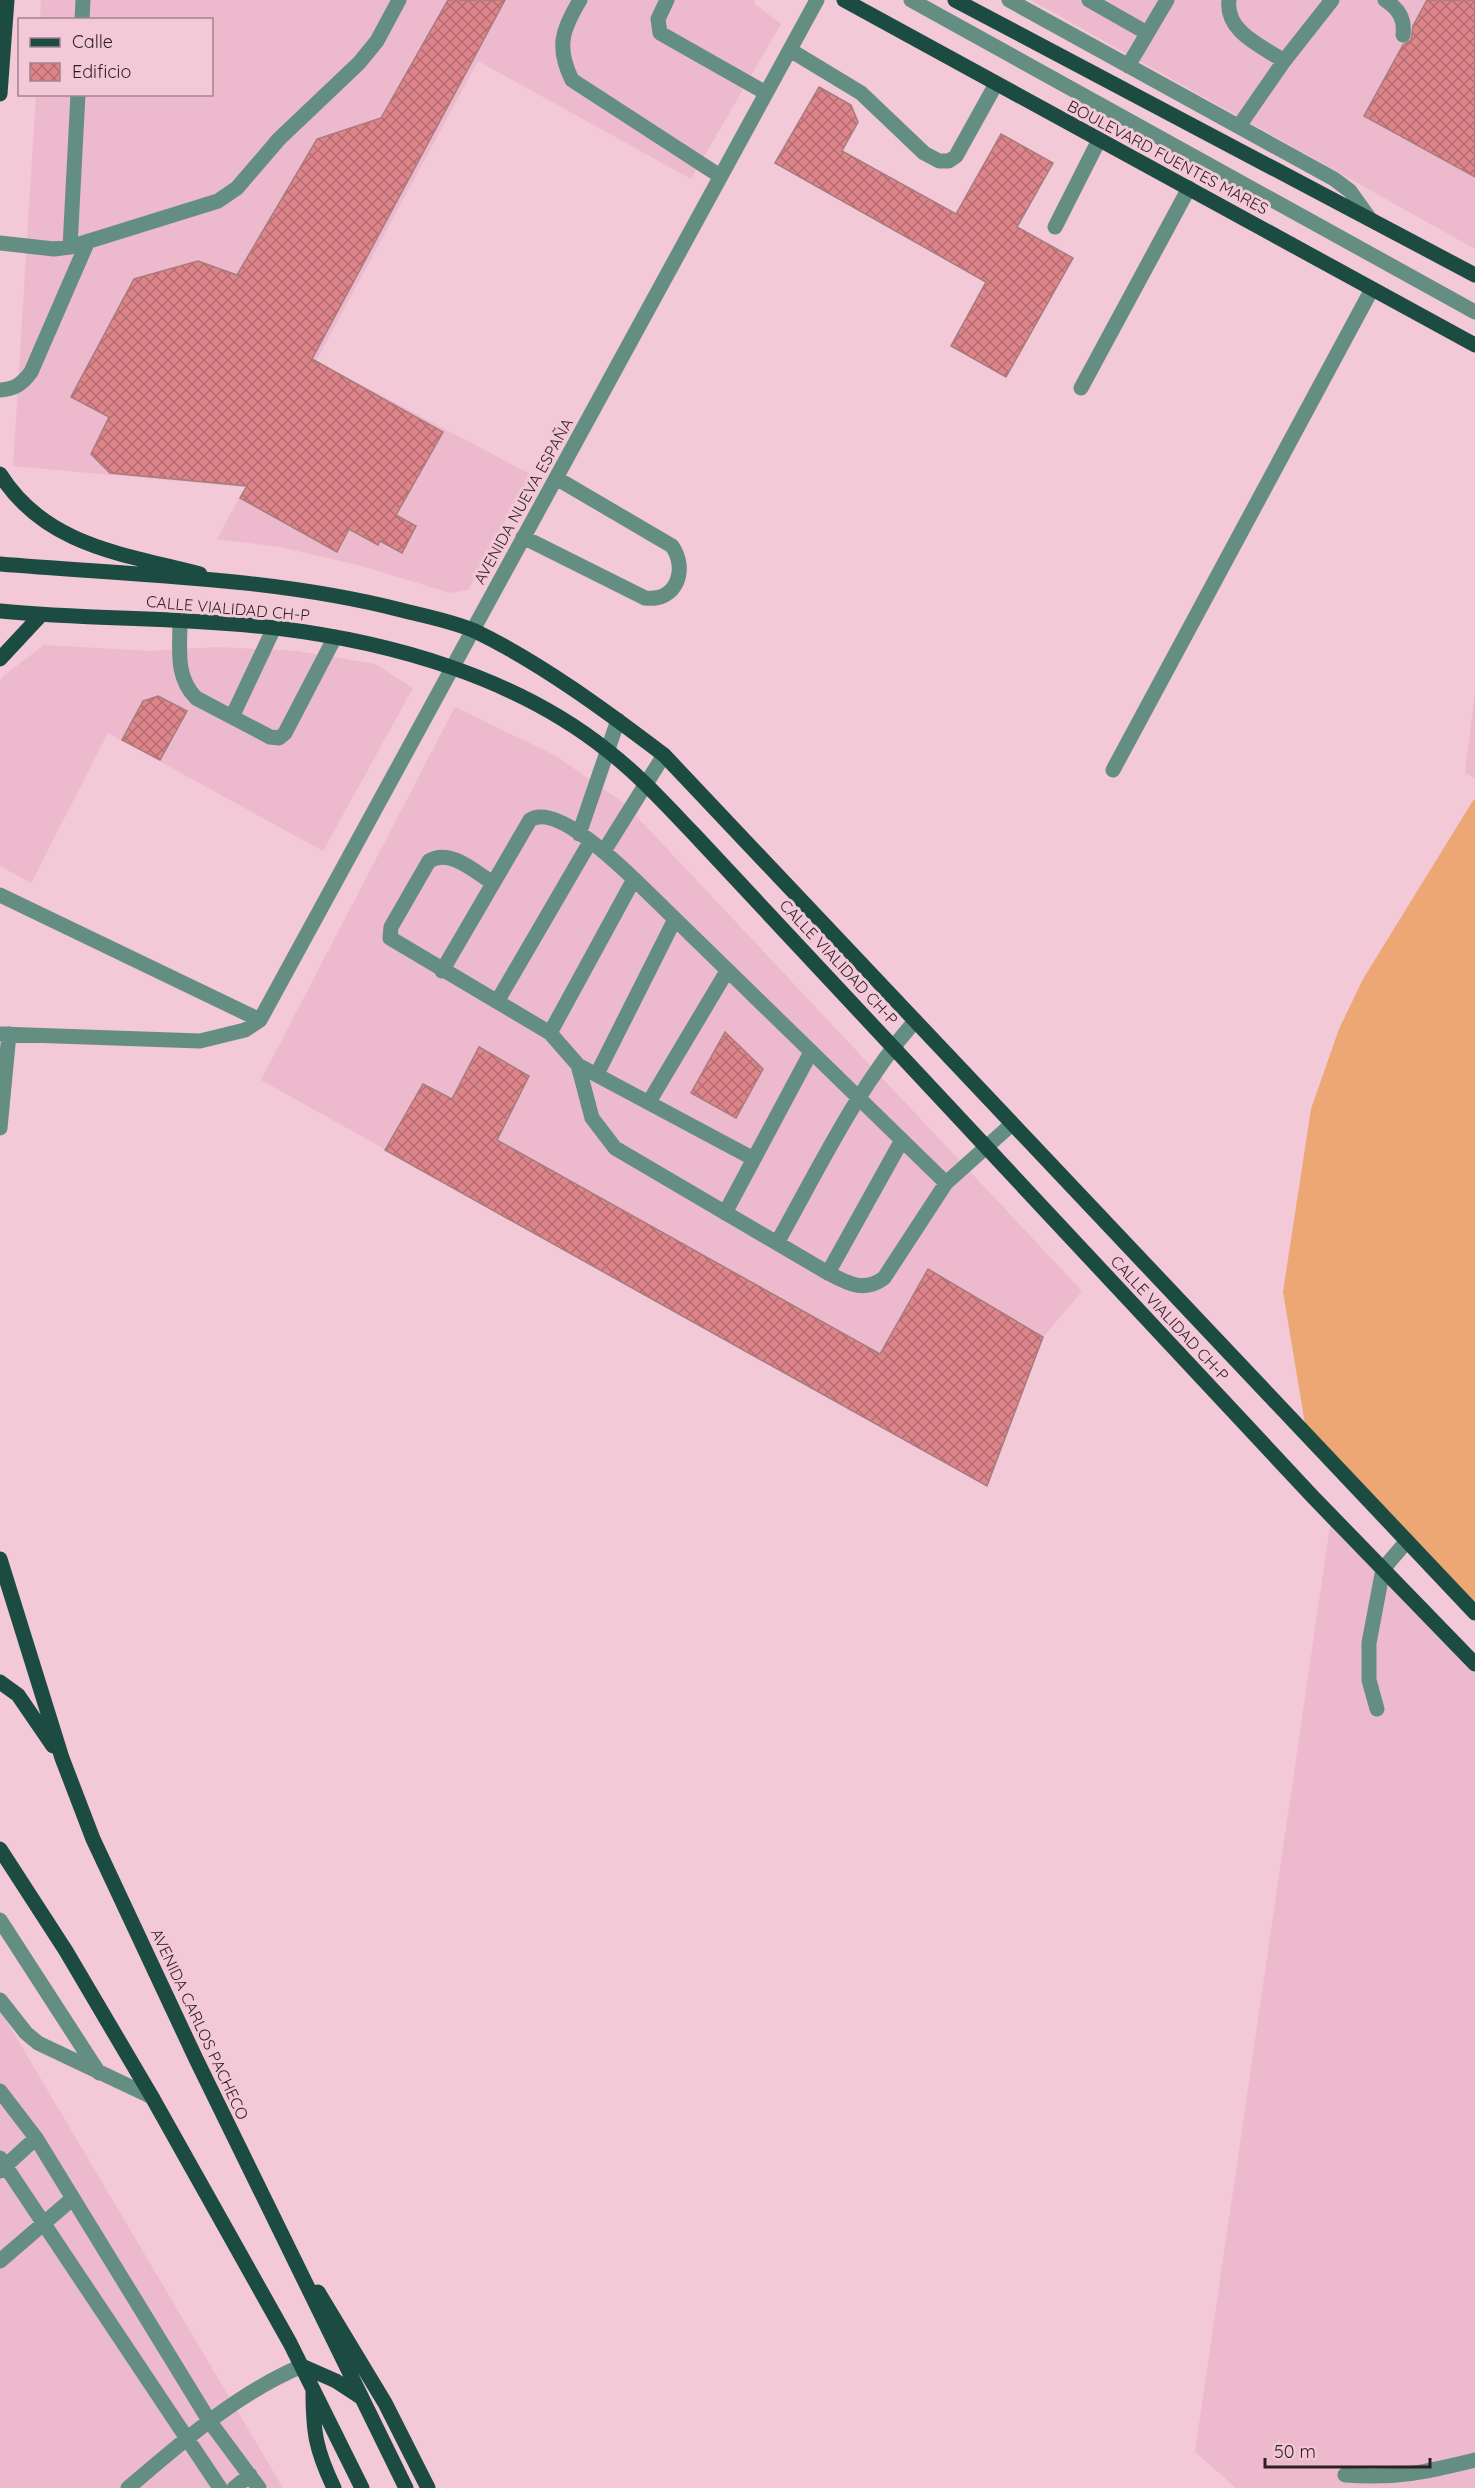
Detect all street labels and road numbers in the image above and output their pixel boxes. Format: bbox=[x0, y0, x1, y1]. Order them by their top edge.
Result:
street label: BOULEVARD FUENTES MARES bbox=[1064, 95, 1272, 219]
street label: AVENIDA NUEVA ESPAÑA bbox=[469, 415, 577, 587]
street label: CALLE VIALIDAD CH-P bbox=[145, 591, 311, 625]
street label: CALLE VIALIDAD CH-P bbox=[776, 895, 902, 1029]
street label: CALLE VIALIDAD CH-P bbox=[1107, 1251, 1233, 1385]
street label: AVENIDA CARLOS PACHECO bbox=[147, 1925, 253, 2123]

